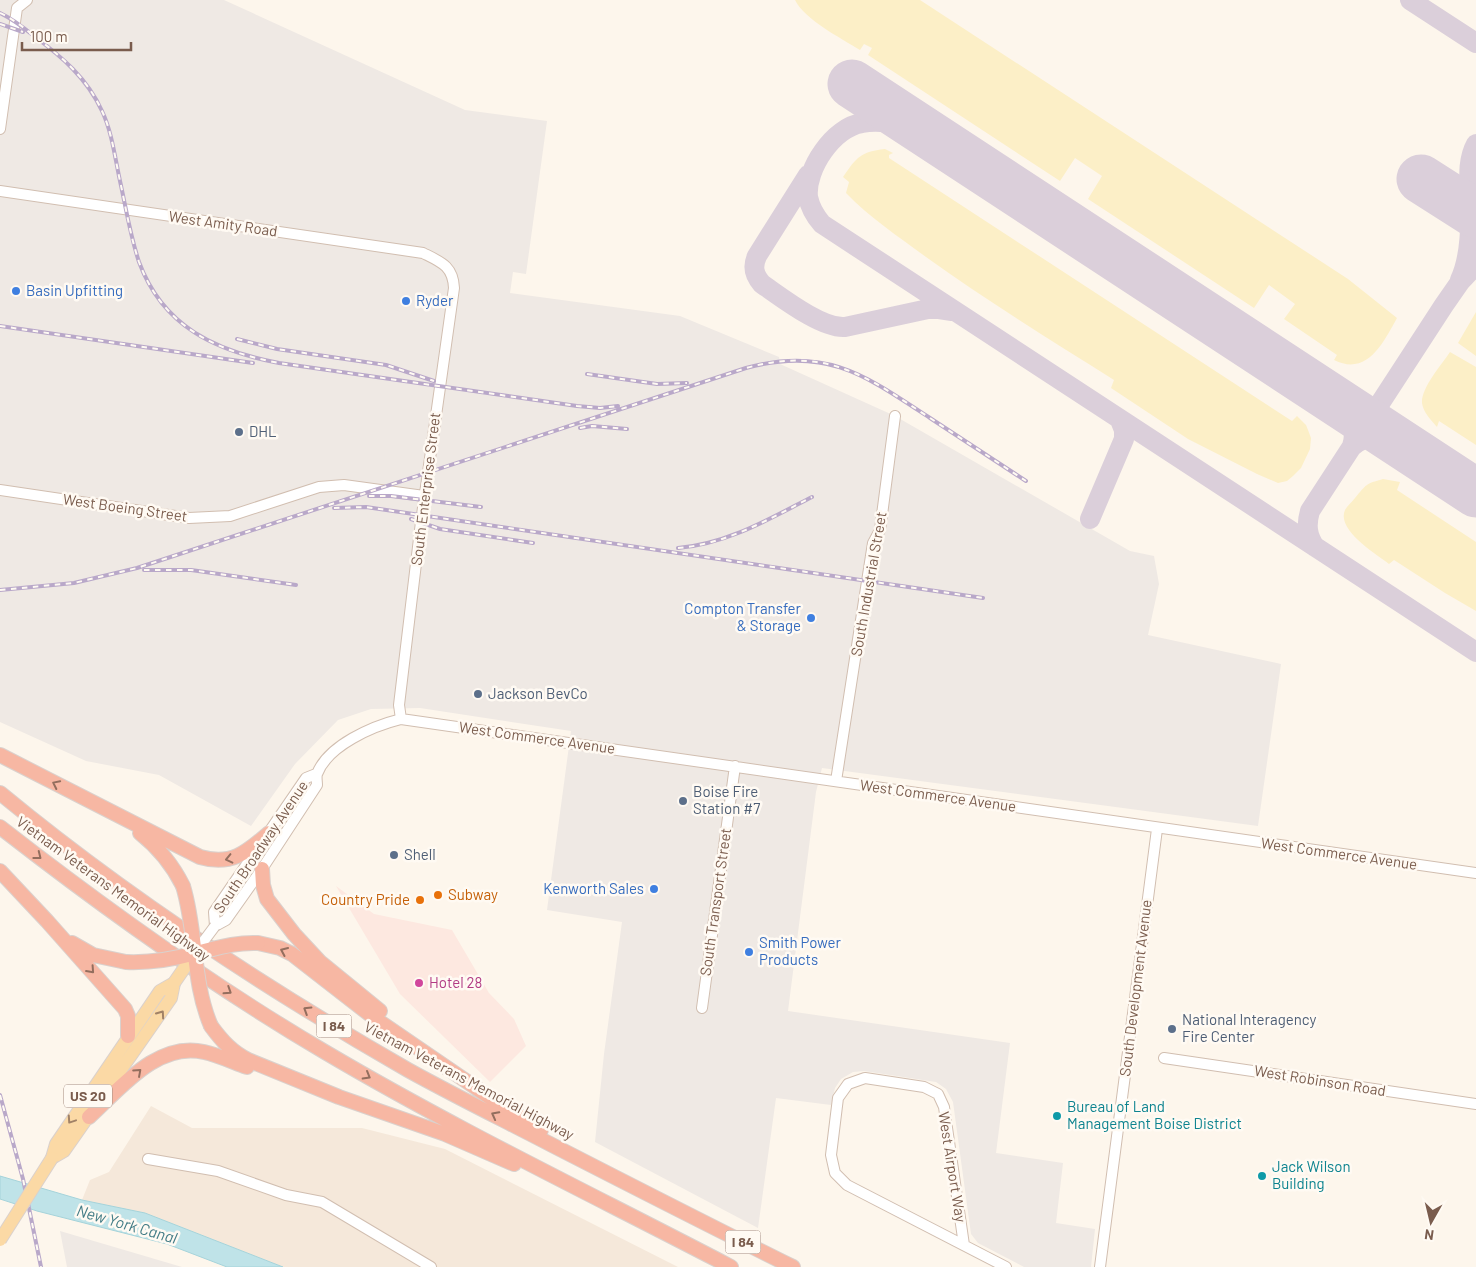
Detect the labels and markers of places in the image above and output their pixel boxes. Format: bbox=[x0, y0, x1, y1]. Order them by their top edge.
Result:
place label: Basin Upfitting bbox=[26, 281, 123, 299]
marker: Basin Upfitting bbox=[10, 285, 22, 297]
place label: Ryder bbox=[416, 291, 454, 309]
marker: Ryder bbox=[400, 295, 412, 307]
place label: DHL bbox=[249, 422, 277, 440]
marker: DHL bbox=[233, 426, 245, 438]
place label: Compton Transfer & Storage bbox=[684, 599, 802, 634]
marker: Compton Transfer & Storage bbox=[805, 612, 817, 624]
place label: Jackson BevCo bbox=[488, 684, 588, 702]
marker: Jackson BevCo bbox=[472, 688, 484, 700]
place label: Boise Fire Station #7 bbox=[693, 782, 760, 817]
marker: Boise Fire Station #7 bbox=[677, 795, 689, 807]
place label: Shell bbox=[404, 845, 436, 863]
marker: Shell bbox=[388, 849, 400, 861]
place label: Kenworth Sales bbox=[543, 879, 644, 897]
marker: Kenworth Sales bbox=[648, 883, 660, 895]
place label: Subway bbox=[448, 885, 498, 903]
marker: Subway bbox=[432, 889, 444, 901]
place label: Country Pride bbox=[321, 890, 410, 908]
marker: Country Pride bbox=[414, 894, 426, 906]
place label: Smith Power Products bbox=[759, 933, 842, 968]
marker: Smith Power Products bbox=[743, 946, 755, 958]
place label: Hotel 28 bbox=[429, 973, 482, 991]
marker: Hotel 28 bbox=[413, 977, 425, 989]
place label: National Interagency Fire Center bbox=[1182, 1010, 1316, 1045]
marker: National Interagency Fire Center bbox=[1166, 1023, 1178, 1035]
place label: Bureau of Land Management Boise District bbox=[1067, 1097, 1242, 1132]
marker: Bureau of Land Management Boise District bbox=[1051, 1110, 1063, 1122]
place label: Jack Wilson Building bbox=[1272, 1157, 1351, 1192]
marker: Jack Wilson Building bbox=[1256, 1170, 1268, 1182]

